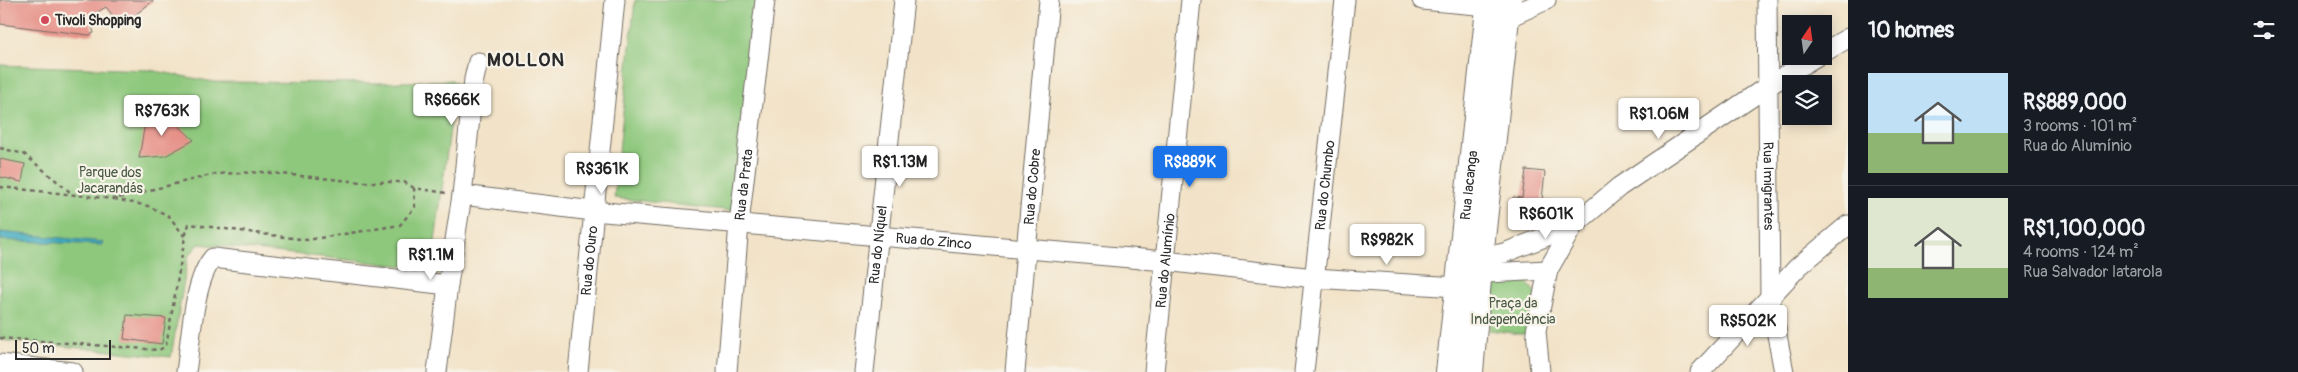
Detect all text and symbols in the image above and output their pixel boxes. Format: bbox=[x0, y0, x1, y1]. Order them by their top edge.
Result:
place label: Tivoli Shopping bbox=[54, 12, 141, 29]
marker: Tivoli Shopping bbox=[39, 14, 51, 26]
north arrow bbox=[1782, 15, 1832, 65]
map controls bbox=[1782, 15, 1832, 125]
icon: filters bbox=[2250, 16, 2278, 44]
text: 10 homes bbox=[1868, 17, 1954, 44]
district label: MOLLON bbox=[487, 48, 565, 72]
button: layers bbox=[1782, 75, 1832, 125]
pin: R$666K bbox=[411, 84, 493, 126]
text: R$889,000 bbox=[2023, 89, 2127, 116]
text: R$666K bbox=[424, 90, 480, 110]
icon: home bbox=[1908, 93, 1968, 153]
pin: R$763K bbox=[121, 94, 203, 137]
pin: R$1.06M bbox=[1613, 98, 1705, 140]
text: R$763K bbox=[135, 101, 189, 121]
text: R$1.06M bbox=[1629, 104, 1689, 124]
text: 3 rooms · 101 m² bbox=[2023, 116, 2137, 136]
text: Rua do Alumínio bbox=[2023, 136, 2132, 156]
street label: Rua do Chumbo bbox=[1312, 139, 1339, 231]
street label: Rua Imigrantes bbox=[1759, 142, 1777, 231]
pin: R$1.13M bbox=[854, 146, 946, 188]
pin: R$889K bbox=[1149, 146, 1231, 188]
street label: Rua da Prata bbox=[731, 148, 757, 221]
street label: Rua do Cobre bbox=[1020, 148, 1044, 226]
street label: Rua Iacanga bbox=[1457, 150, 1481, 221]
pin: R$361K bbox=[561, 152, 643, 195]
text: R$1.13M bbox=[873, 152, 927, 172]
text: R$889K bbox=[1164, 152, 1216, 172]
text: R$361K bbox=[576, 159, 628, 179]
park label: Parque dos Jacarandás bbox=[77, 164, 143, 197]
pin: R$601K bbox=[1505, 198, 1587, 240]
text: R$601K bbox=[1519, 204, 1573, 224]
street label: Rua do Níquel bbox=[865, 205, 891, 285]
street label: Rua do Alumínio bbox=[1152, 212, 1179, 309]
text: R$1,100,000 bbox=[2023, 215, 2145, 242]
icon: home bbox=[1908, 218, 1968, 278]
street label: Rua do Ouro bbox=[578, 224, 602, 296]
pin: R$982K bbox=[1346, 224, 1428, 266]
street label: Rua do Zinco bbox=[895, 229, 973, 253]
text: R$982K bbox=[1361, 230, 1413, 250]
pin: R$1.1M bbox=[390, 238, 472, 281]
text: 4 rooms · 124 m² bbox=[2023, 242, 2139, 262]
text: R$1.1M bbox=[408, 245, 454, 265]
text: Rua Salvador Iatarola bbox=[2023, 262, 2162, 282]
park label: Praça da Independência bbox=[1470, 295, 1556, 328]
pin: R$502K bbox=[1707, 304, 1789, 347]
text: R$502K bbox=[1720, 311, 1776, 331]
scale bar bbox=[15, 337, 111, 360]
text: 50 m bbox=[22, 340, 55, 357]

